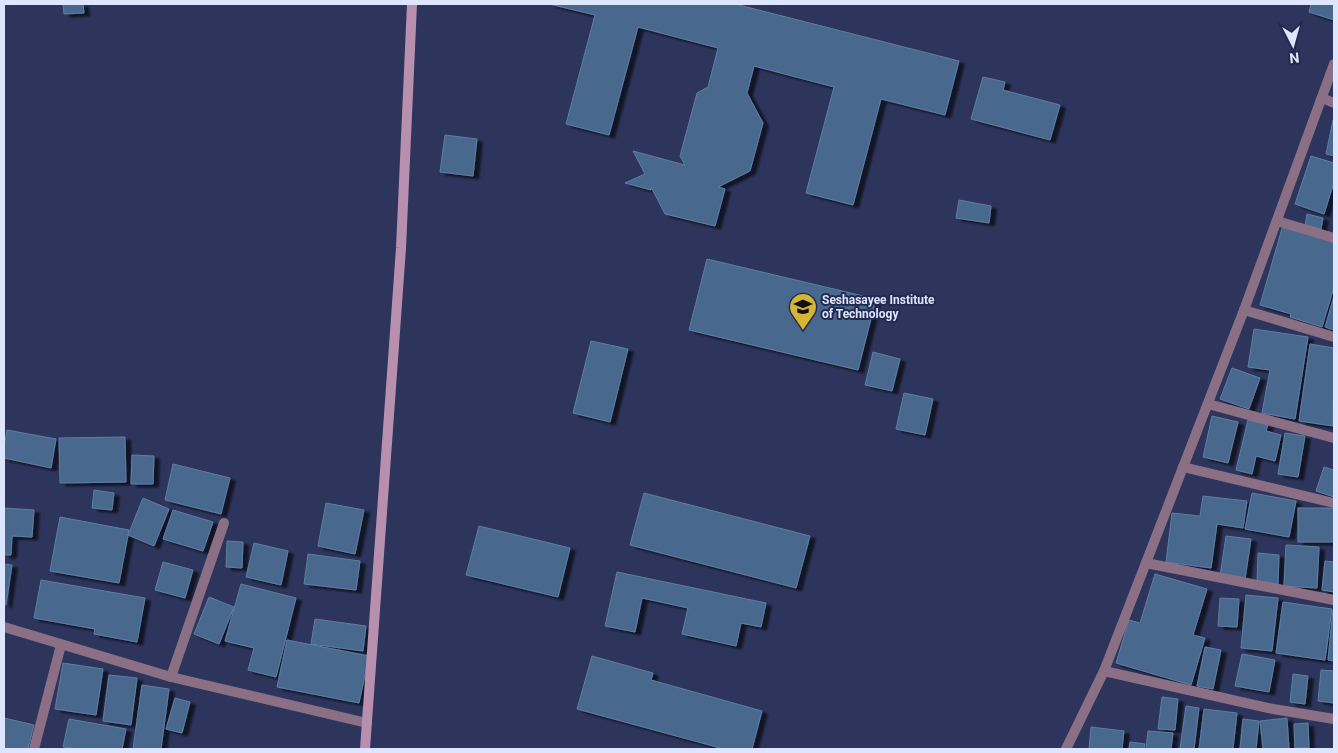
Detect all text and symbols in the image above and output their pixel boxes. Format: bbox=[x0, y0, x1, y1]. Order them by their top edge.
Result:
north arrow bbox=[1268, 20, 1318, 70]
text: N bbox=[1289, 49, 1300, 66]
school or university icon: Seshasayee Institute of Technology bbox=[788, 292, 818, 331]
place label: Seshasayee Institute of Technology bbox=[822, 293, 935, 321]

